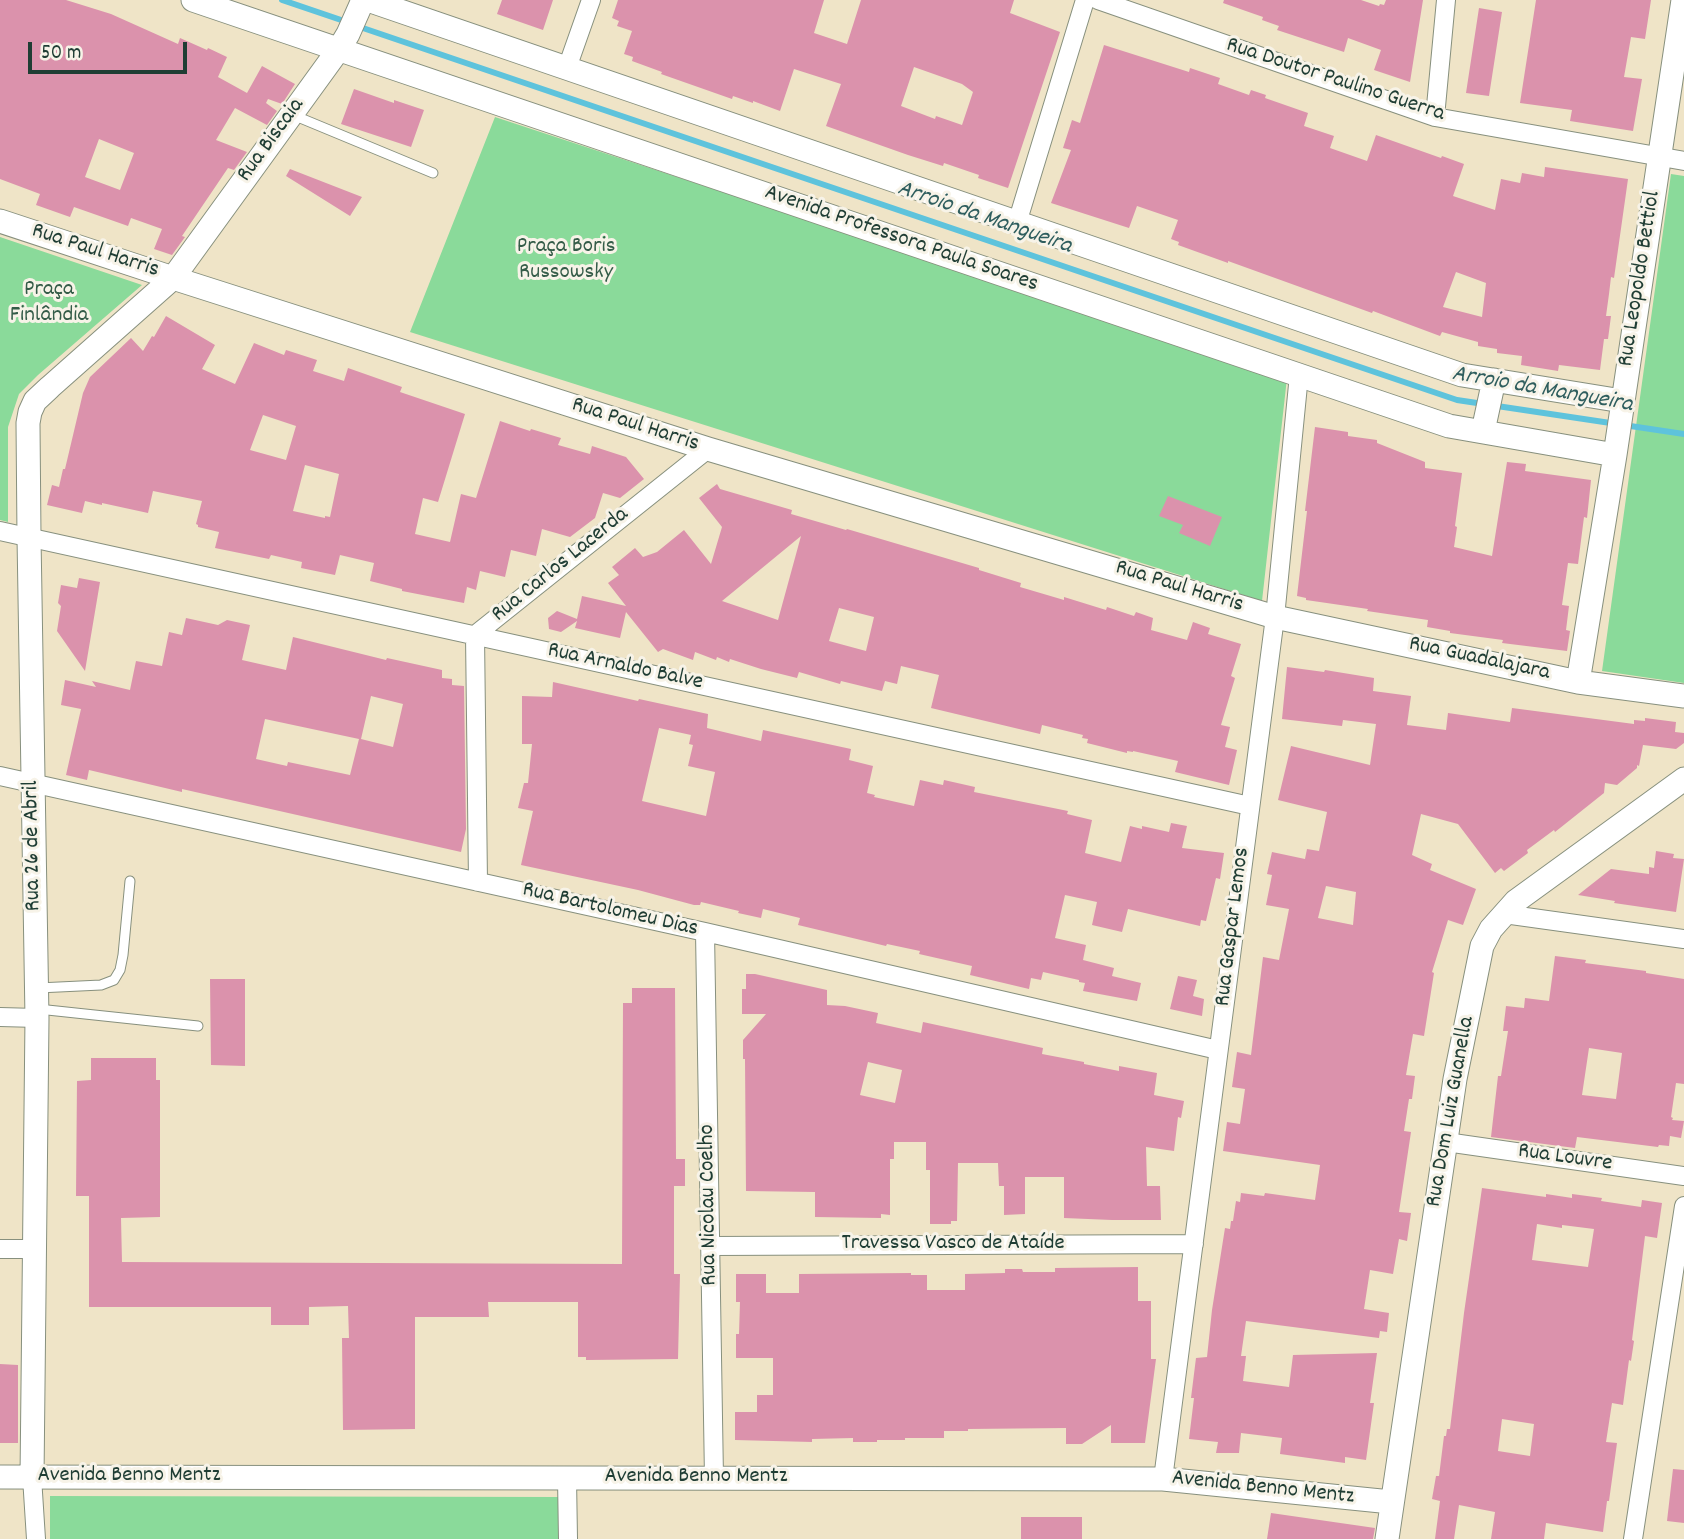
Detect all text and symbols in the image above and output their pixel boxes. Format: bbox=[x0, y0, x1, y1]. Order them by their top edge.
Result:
scale bar bbox=[32, 28, 191, 72]
street label: Rua Doutor Paulino Guerra bbox=[1222, 33, 1448, 129]
text: 50 m bbox=[41, 39, 81, 69]
street label: Rua Biscaia bbox=[232, 94, 312, 188]
water label: Arroio da Mangueira bbox=[893, 176, 1075, 262]
street label: Avenida Professora Paula Soares bbox=[760, 180, 1042, 300]
street label: Rua Leopoldo Bettiol bbox=[1613, 189, 1669, 369]
street label: Rua Paul Harris bbox=[28, 218, 162, 286]
park label: Praça Boris Russowsky bbox=[517, 234, 615, 288]
park label: Praça Finlândia bbox=[10, 277, 88, 331]
water label: Arroio da Mangueira bbox=[1450, 361, 1634, 421]
street label: Rua Paul Harris bbox=[568, 392, 702, 460]
street label: Rua Carlos Lacerda bbox=[487, 502, 635, 630]
street label: Rua Paul Harris bbox=[1112, 555, 1246, 621]
street label: Rua Guadalajara bbox=[1406, 632, 1552, 688]
street label: Rua Arnaldo Balve bbox=[545, 638, 705, 698]
street label: Rua 26 de Abril bbox=[19, 780, 49, 912]
street label: Rua Gaspar Lemos bbox=[1211, 846, 1257, 1008]
street label: Rua Bartolomeu Dias bbox=[519, 877, 701, 945]
street label: Rua Dom Luiz Guanella bbox=[1422, 1015, 1482, 1209]
street label: Rua Nicolau Coelho bbox=[695, 1124, 725, 1286]
street label: Rua Louvre bbox=[1516, 1139, 1614, 1179]
street label: Travessa Vasco de Ataíde bbox=[841, 1231, 1065, 1259]
street label: Avenida Benno Mentz bbox=[37, 1463, 221, 1491]
street label: Avenida Benno Mentz bbox=[604, 1464, 788, 1492]
street label: Avenida Benno Mentz bbox=[1170, 1466, 1356, 1512]

